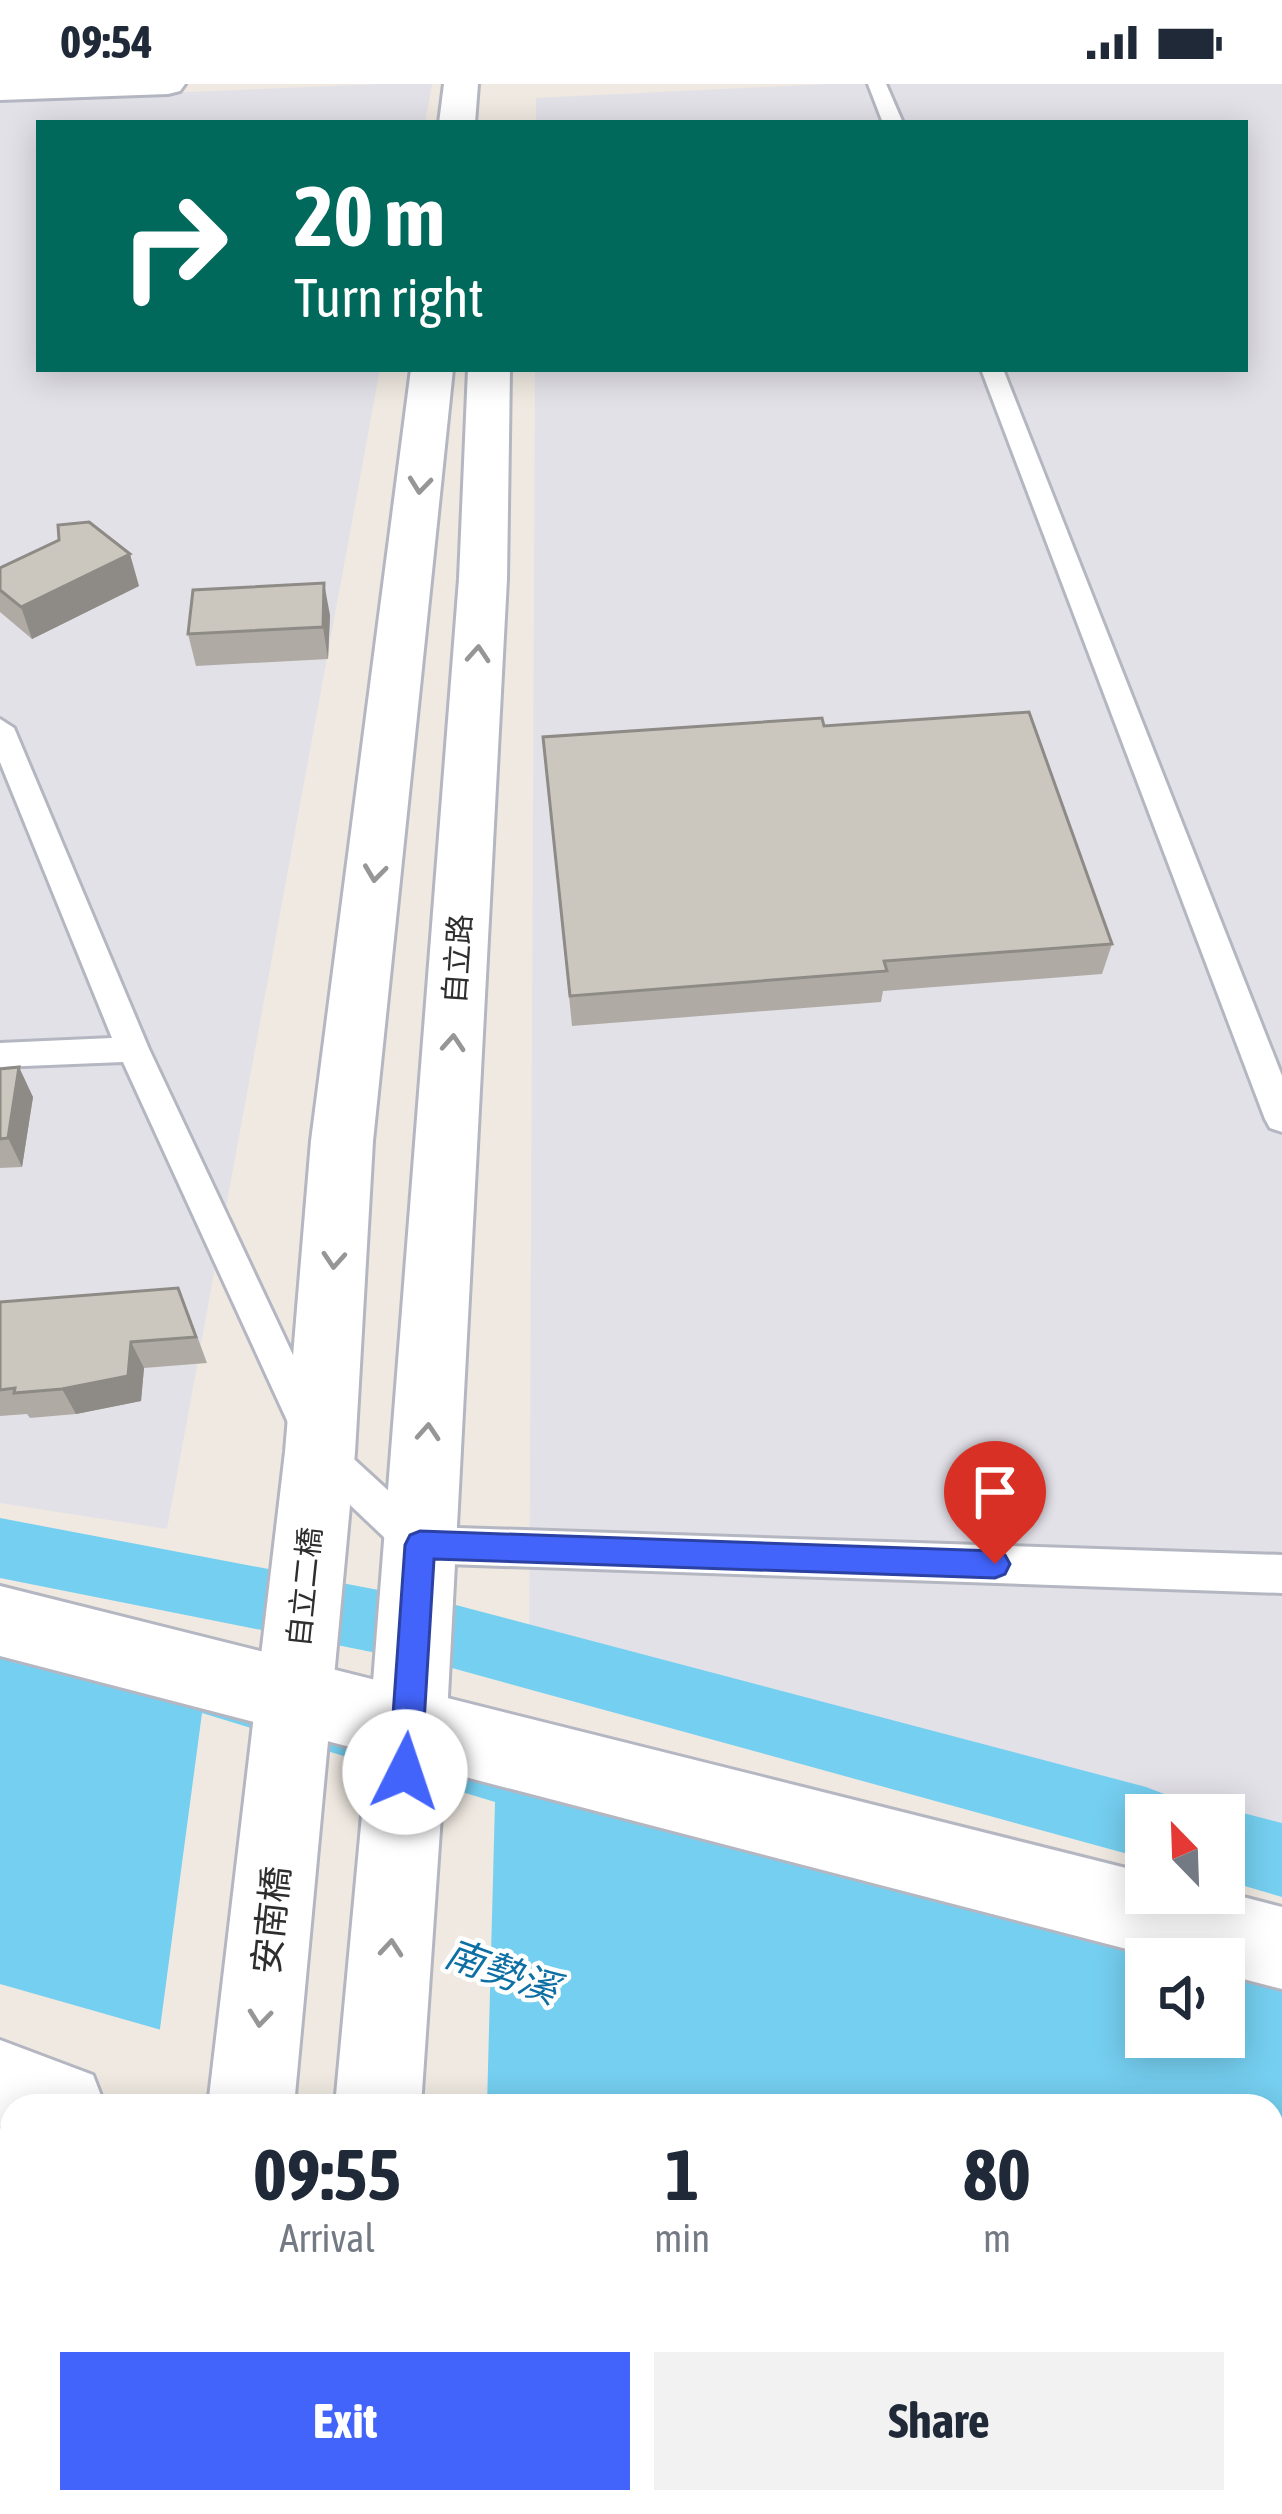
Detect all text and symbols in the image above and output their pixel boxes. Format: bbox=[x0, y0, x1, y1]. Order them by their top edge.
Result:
text: 09:54 bbox=[60, 16, 153, 68]
icon: right bbox=[96, 168, 252, 324]
text: 20 m bbox=[294, 168, 445, 264]
text: Turn right bbox=[294, 267, 484, 328]
one-way arrow bbox=[408, 476, 434, 495]
one-way arrow bbox=[465, 644, 491, 663]
one-way arrow bbox=[363, 863, 389, 883]
street label: 自立路 bbox=[437, 913, 477, 1005]
one-way arrow bbox=[440, 1033, 466, 1052]
one-way arrow bbox=[321, 1251, 347, 1270]
one-way arrow bbox=[414, 1422, 440, 1441]
pin bbox=[944, 1441, 1046, 1564]
icon: arrive bbox=[962, 1459, 1028, 1525]
street label: 自立二橋 bbox=[281, 1525, 327, 1648]
position arrow bbox=[342, 1709, 468, 1835]
north arrow bbox=[1125, 1794, 1245, 1914]
map controls bbox=[1125, 1794, 1245, 2058]
street label: 安南橋 bbox=[244, 1864, 298, 1976]
water label: 南勢溪 bbox=[439, 1930, 569, 2013]
one-way arrow bbox=[377, 1938, 403, 1957]
button: sound bbox=[1125, 1938, 1245, 2058]
one-way arrow bbox=[248, 2008, 274, 2028]
text: 09:55 bbox=[253, 2133, 401, 2215]
text: 1 bbox=[665, 2133, 699, 2215]
text: 80 bbox=[963, 2133, 1031, 2215]
text: Arrival bbox=[280, 2216, 375, 2260]
text: min bbox=[654, 2216, 710, 2260]
text: m bbox=[983, 2216, 1011, 2260]
button: Exit bbox=[60, 2352, 630, 2490]
button: Share bbox=[654, 2352, 1224, 2490]

